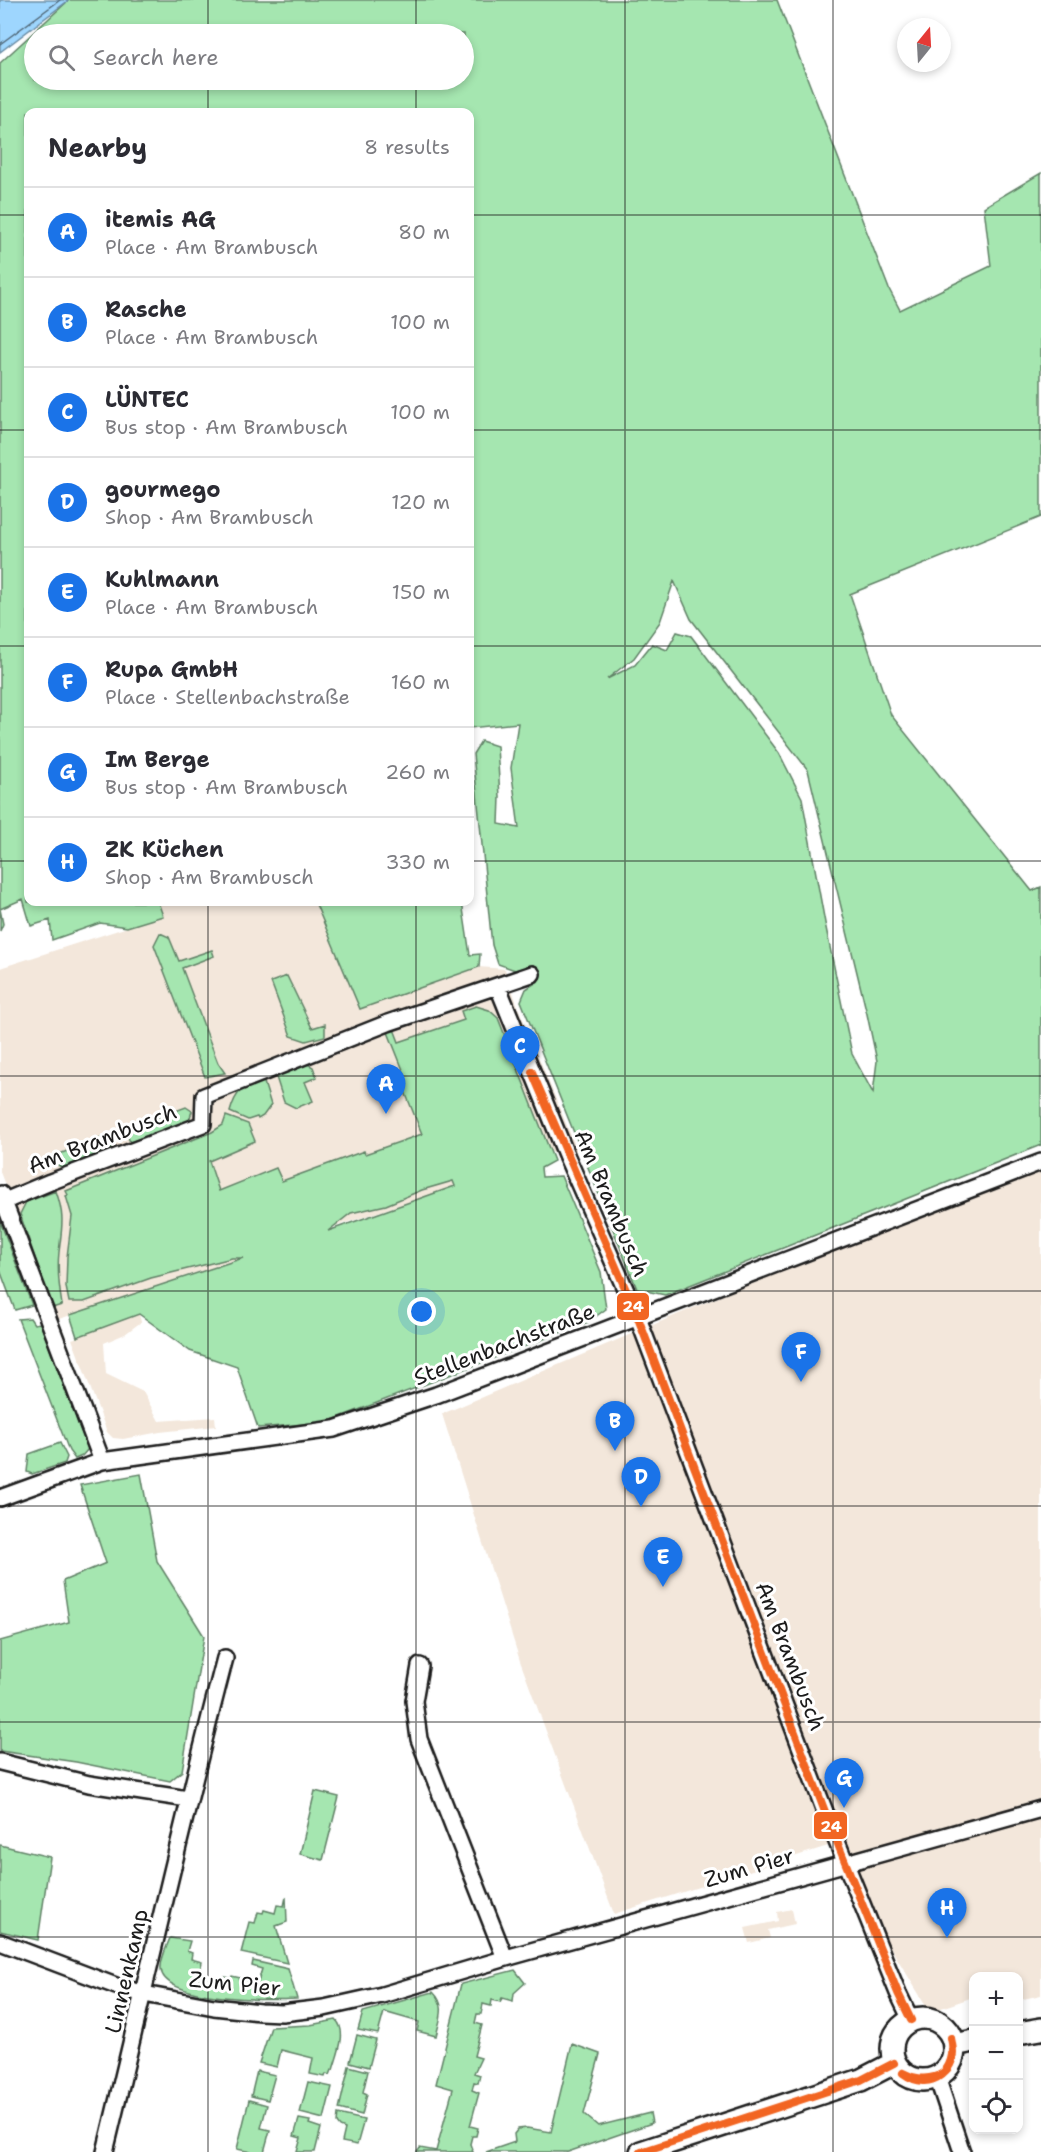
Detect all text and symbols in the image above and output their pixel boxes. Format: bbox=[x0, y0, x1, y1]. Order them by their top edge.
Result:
north arrow bbox=[897, 18, 951, 72]
search box bbox=[24, 24, 474, 90]
icon: search bbox=[45, 41, 78, 74]
text: Search here bbox=[93, 43, 219, 72]
text: Nearby bbox=[48, 130, 147, 165]
text: 8 results bbox=[364, 134, 450, 160]
text: itemis AG bbox=[105, 205, 216, 234]
text: A bbox=[60, 219, 75, 245]
text: 80 m bbox=[398, 219, 450, 245]
text: Place · Am Brambusch bbox=[105, 234, 318, 260]
text: Rasche bbox=[105, 295, 187, 324]
text: B bbox=[61, 309, 74, 335]
text: 100 m bbox=[390, 309, 450, 335]
text: Place · Am Brambusch bbox=[105, 324, 318, 350]
text: LÜNTEC bbox=[105, 385, 189, 414]
text: C bbox=[61, 399, 74, 425]
text: 100 m bbox=[390, 399, 450, 425]
text: Bus stop · Am Brambusch bbox=[105, 414, 348, 440]
text: gourmego bbox=[105, 475, 221, 504]
text: D bbox=[60, 489, 75, 515]
text: 120 m bbox=[391, 489, 450, 515]
text: Shop · Am Brambusch bbox=[105, 504, 314, 530]
text: Kuhlmann bbox=[105, 565, 219, 594]
text: E bbox=[61, 579, 74, 605]
text: 150 m bbox=[392, 579, 450, 605]
text: Place · Am Brambusch bbox=[105, 594, 318, 620]
text: Rupa GmbH bbox=[105, 655, 238, 684]
text: F bbox=[62, 669, 73, 695]
text: 160 m bbox=[391, 669, 450, 695]
text: Place · Stellenbachstraße bbox=[105, 684, 350, 710]
text: Im Berge bbox=[105, 745, 210, 774]
text: G bbox=[59, 759, 76, 785]
text: 260 m bbox=[385, 759, 450, 785]
text: Bus stop · Am Brambusch bbox=[105, 774, 348, 800]
text: ZK Küchen bbox=[105, 835, 224, 864]
text: H bbox=[60, 849, 75, 875]
text: 330 m bbox=[386, 849, 450, 875]
text: Shop · Am Brambusch bbox=[105, 864, 314, 890]
pin: C bbox=[500, 1026, 540, 1076]
pin: A bbox=[366, 1064, 406, 1114]
street label: Am Brambusch bbox=[24, 1097, 181, 1180]
street label: Am Brambusch bbox=[567, 1125, 656, 1281]
line badge: 24 bbox=[616, 1292, 650, 1321]
text: 24 bbox=[622, 1296, 644, 1317]
your location bbox=[407, 1297, 436, 1326]
street label: Stellenbachstraße bbox=[409, 1297, 599, 1392]
pin: F bbox=[782, 1332, 820, 1382]
pin: B bbox=[596, 1402, 634, 1451]
pin: D bbox=[622, 1458, 660, 1507]
pin: E bbox=[644, 1538, 682, 1587]
street label: Am Brambusch bbox=[749, 1578, 832, 1735]
pin: G bbox=[824, 1758, 864, 1808]
line badge: 24 bbox=[813, 1811, 848, 1840]
text: 24 bbox=[820, 1816, 842, 1837]
street label: Zum Pier bbox=[701, 1841, 798, 1894]
pin: H bbox=[928, 1888, 966, 1938]
street label: Linnenkamp bbox=[98, 1906, 155, 2036]
street label: Zum Pier bbox=[187, 1964, 282, 2003]
map controls bbox=[969, 1972, 1023, 2134]
button: + bbox=[969, 1972, 1023, 2026]
button: − bbox=[969, 2026, 1023, 2080]
button: locate bbox=[969, 2080, 1023, 2134]

